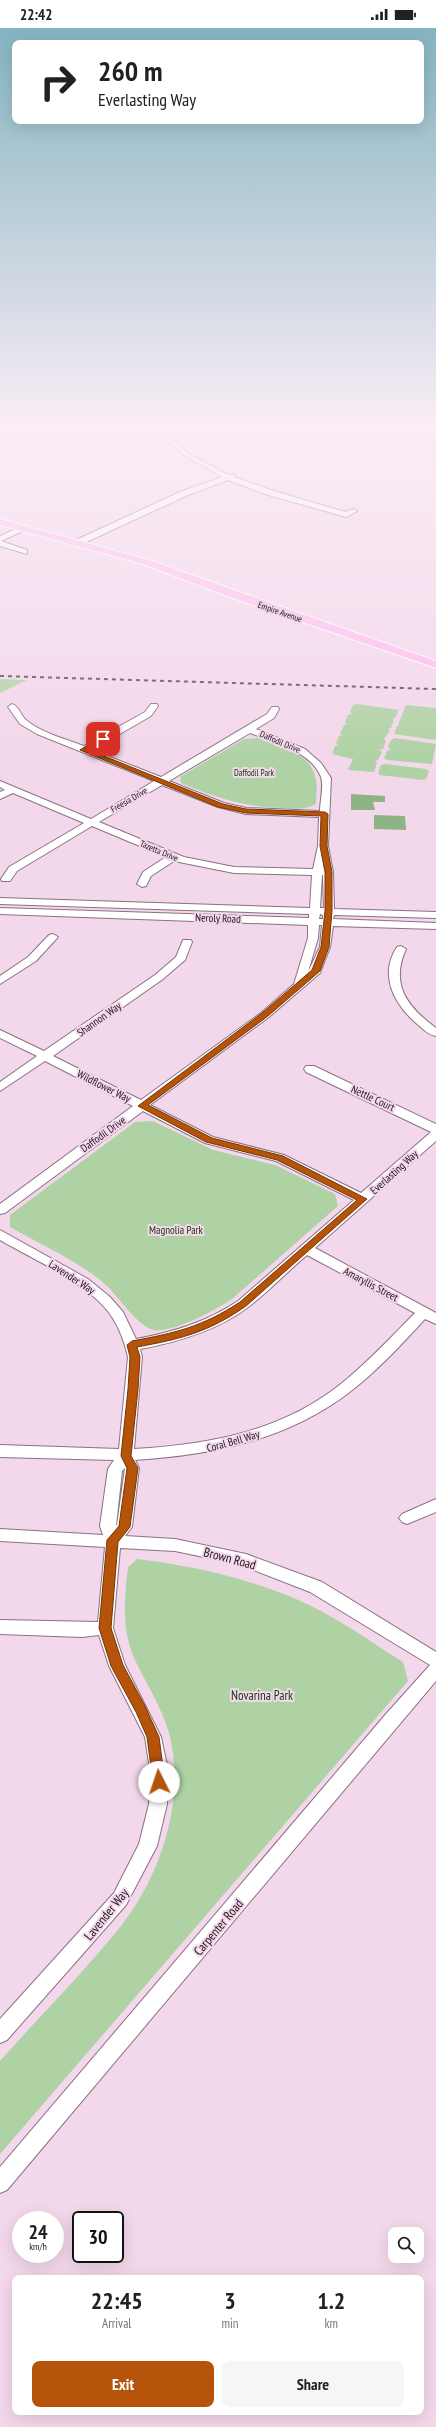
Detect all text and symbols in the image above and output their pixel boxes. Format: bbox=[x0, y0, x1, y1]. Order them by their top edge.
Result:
text: 22:42 bbox=[20, 5, 52, 24]
text: 260 m bbox=[98, 52, 162, 89]
icon: right bbox=[32, 56, 84, 108]
text: Everlasting Way bbox=[98, 88, 196, 111]
street label: Empire Avenue bbox=[257, 599, 304, 624]
pin bbox=[86, 722, 120, 756]
icon: arrive bbox=[92, 728, 114, 750]
street label: Daffodil Drive bbox=[258, 728, 302, 755]
park label: Daffodil Park bbox=[234, 767, 275, 778]
street label: Freesia Drive bbox=[109, 785, 149, 814]
street label: Tazetta Drive bbox=[138, 838, 180, 864]
street label: Neroly Road bbox=[195, 910, 241, 926]
street label: Shannon Way bbox=[74, 998, 125, 1039]
street label: Wildflower Way bbox=[75, 1066, 134, 1106]
street label: Nettle Court bbox=[349, 1082, 397, 1114]
street label: Daffodil Drive bbox=[78, 1113, 129, 1155]
street label: Everlasting Way bbox=[367, 1146, 422, 1197]
park label: Magnolia Park bbox=[149, 1223, 204, 1237]
street label: Lavender Way bbox=[46, 1257, 99, 1298]
street label: Amaryllis Street bbox=[341, 1264, 401, 1304]
street label: Coral Bell Way bbox=[205, 1427, 262, 1455]
street label: Brown Road bbox=[202, 1543, 258, 1574]
park label: Novarina Park bbox=[231, 1687, 293, 1704]
position arrow bbox=[138, 1761, 180, 1803]
street label: Lavender Way bbox=[80, 1885, 133, 1944]
street label: Carpenter Road bbox=[190, 1896, 247, 1959]
speed limit sign: 30 bbox=[72, 2211, 124, 2263]
text: 24 bbox=[28, 2219, 48, 2245]
map controls bbox=[388, 2227, 424, 2263]
button: search bbox=[388, 2227, 424, 2263]
text: km/h bbox=[29, 2240, 47, 2253]
text: 22:45 bbox=[91, 2285, 143, 2316]
text: 3 bbox=[224, 2285, 236, 2316]
text: 1.2 bbox=[317, 2285, 345, 2316]
text: Arrival bbox=[102, 2315, 131, 2332]
text: min bbox=[221, 2315, 238, 2332]
text: km bbox=[324, 2315, 338, 2332]
button: Exit bbox=[32, 2361, 214, 2407]
button: Share bbox=[222, 2361, 404, 2407]

